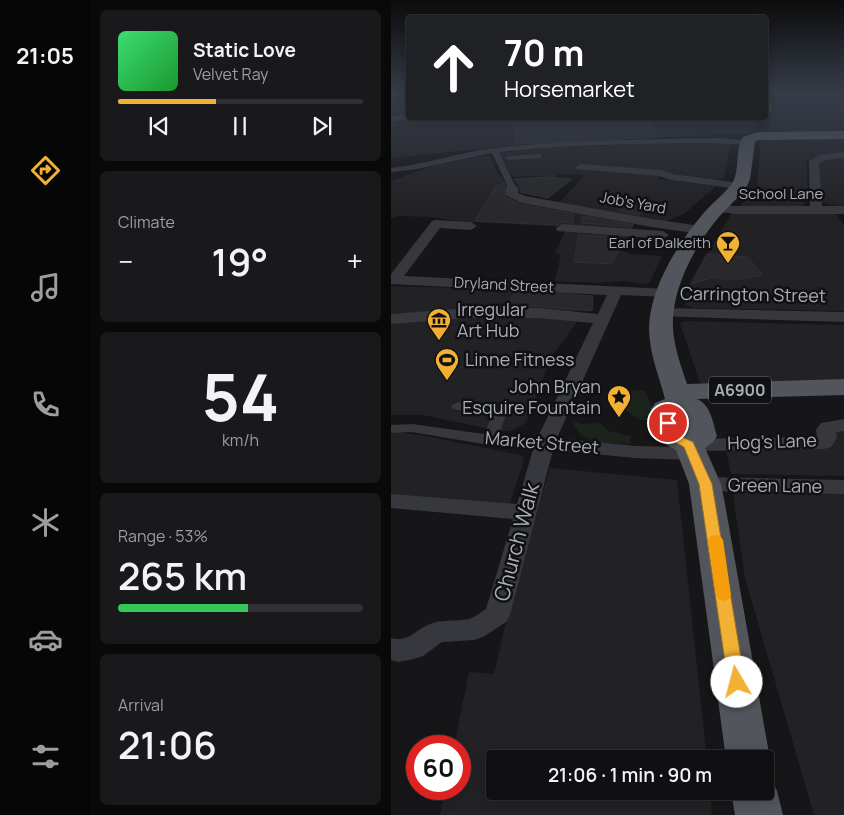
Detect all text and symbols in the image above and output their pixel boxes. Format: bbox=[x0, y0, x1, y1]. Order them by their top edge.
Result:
text: 70 m bbox=[504, 29, 584, 77]
icon: ahead bbox=[421, 35, 486, 100]
text: Static Love bbox=[193, 37, 296, 63]
text: 21:05 bbox=[16, 41, 74, 71]
text: Velvet Ray bbox=[193, 63, 269, 85]
text: Horsemarket bbox=[504, 74, 635, 104]
icon: previous bbox=[145, 112, 173, 140]
icon: pause bbox=[226, 112, 254, 140]
icon: next bbox=[308, 112, 336, 140]
icon: directions bbox=[28, 153, 63, 188]
street label: School Lane bbox=[739, 183, 823, 204]
street label: Job's Yard bbox=[598, 186, 668, 219]
text: Climate bbox=[118, 211, 175, 233]
bar icon: Earl of Dalkeith bbox=[715, 230, 741, 264]
place label: Earl of Dalkeith bbox=[609, 232, 711, 253]
text: 19° bbox=[212, 235, 268, 287]
text: − bbox=[118, 242, 133, 280]
text: + bbox=[347, 242, 363, 280]
icon: music bbox=[28, 270, 63, 305]
street label: Dryland Street bbox=[454, 271, 554, 298]
street label: Carrington Street bbox=[680, 281, 826, 307]
place label: Irregular Art Hub bbox=[457, 297, 527, 342]
museum icon: Irregular Art Hub bbox=[426, 307, 452, 341]
sports icon: Linne Fitness bbox=[434, 347, 460, 381]
place label: Linne Fitness bbox=[465, 347, 574, 371]
text: 54 bbox=[202, 352, 279, 441]
place label: John Bryan Esquire Fountain bbox=[462, 374, 601, 419]
road number: A6900 bbox=[709, 376, 771, 404]
place icon: John Bryan Esquire Fountain bbox=[606, 384, 632, 418]
icon: phone bbox=[28, 387, 63, 422]
pin bbox=[647, 402, 689, 444]
icon: arrive bbox=[654, 409, 682, 437]
street label: Market Street bbox=[484, 425, 600, 459]
street label: Hog's Lane bbox=[727, 427, 817, 455]
text: km/h bbox=[222, 429, 259, 451]
street label: Green Lane bbox=[728, 472, 822, 498]
street label: Church Walk bbox=[487, 479, 545, 604]
icon: climate bbox=[28, 505, 63, 540]
text: Range · 53% bbox=[118, 525, 208, 547]
text: 265 km bbox=[118, 549, 247, 601]
icon: car bbox=[28, 622, 63, 657]
position arrow bbox=[710, 655, 762, 707]
text: Arrival bbox=[118, 694, 164, 716]
text: 21:06 bbox=[118, 718, 217, 770]
speed limit sign: 60 bbox=[406, 735, 471, 800]
icon: filters bbox=[28, 739, 63, 774]
text: 21:06 · 1 min · 90 m bbox=[548, 762, 712, 788]

